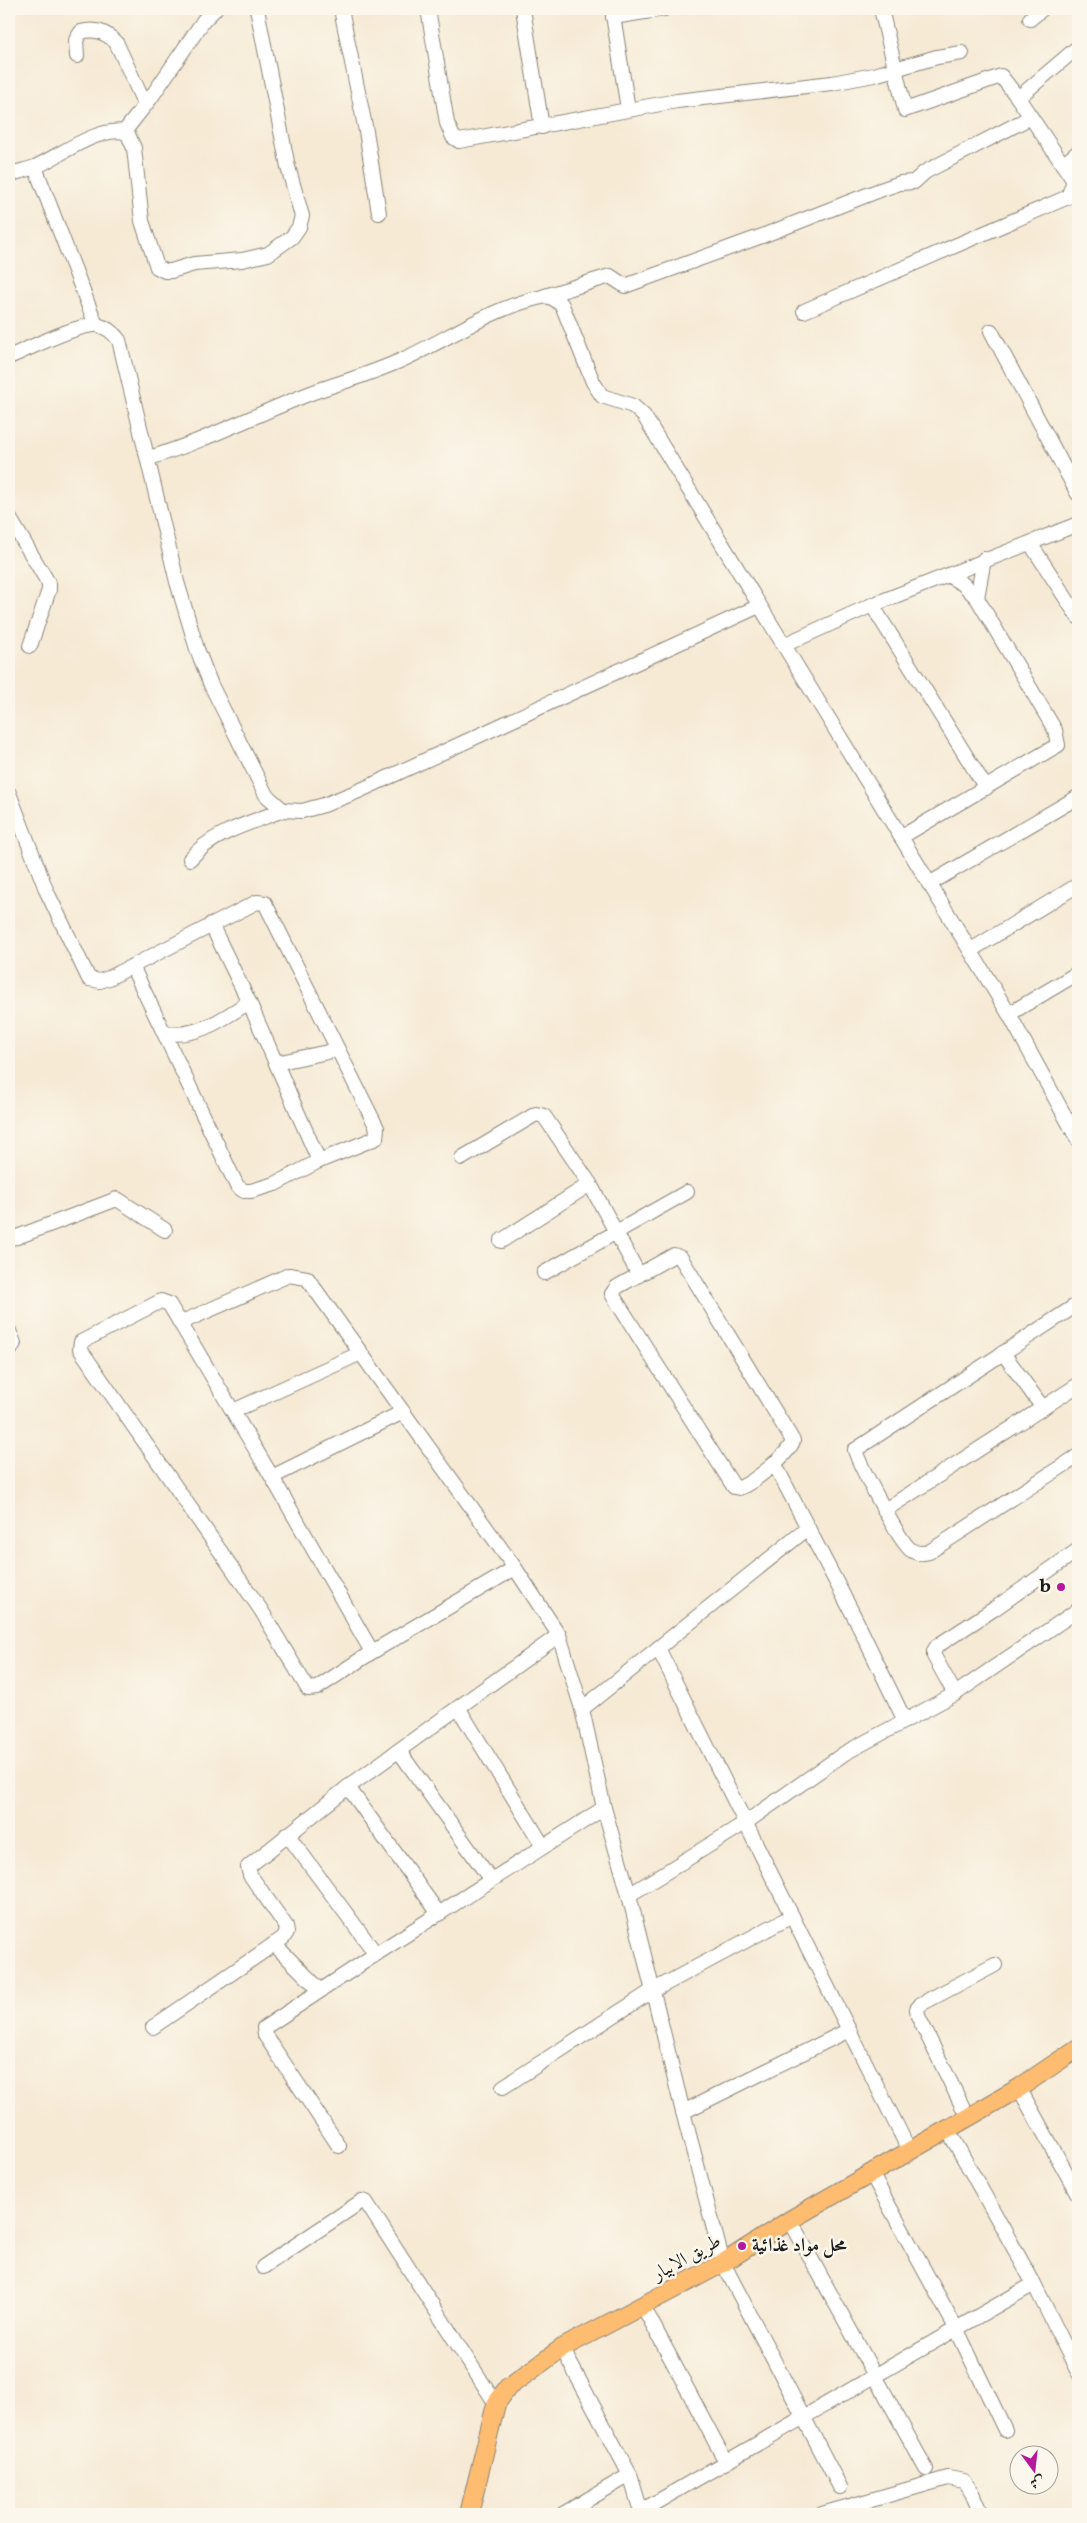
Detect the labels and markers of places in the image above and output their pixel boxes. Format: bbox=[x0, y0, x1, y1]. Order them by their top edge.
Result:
place label: b bbox=[1040, 1574, 1051, 1600]
marker: b bbox=[1055, 1581, 1067, 1593]
place label: محل مواد غذائية bbox=[752, 2233, 847, 2259]
marker: محل مواد غذائية bbox=[736, 2240, 748, 2252]

